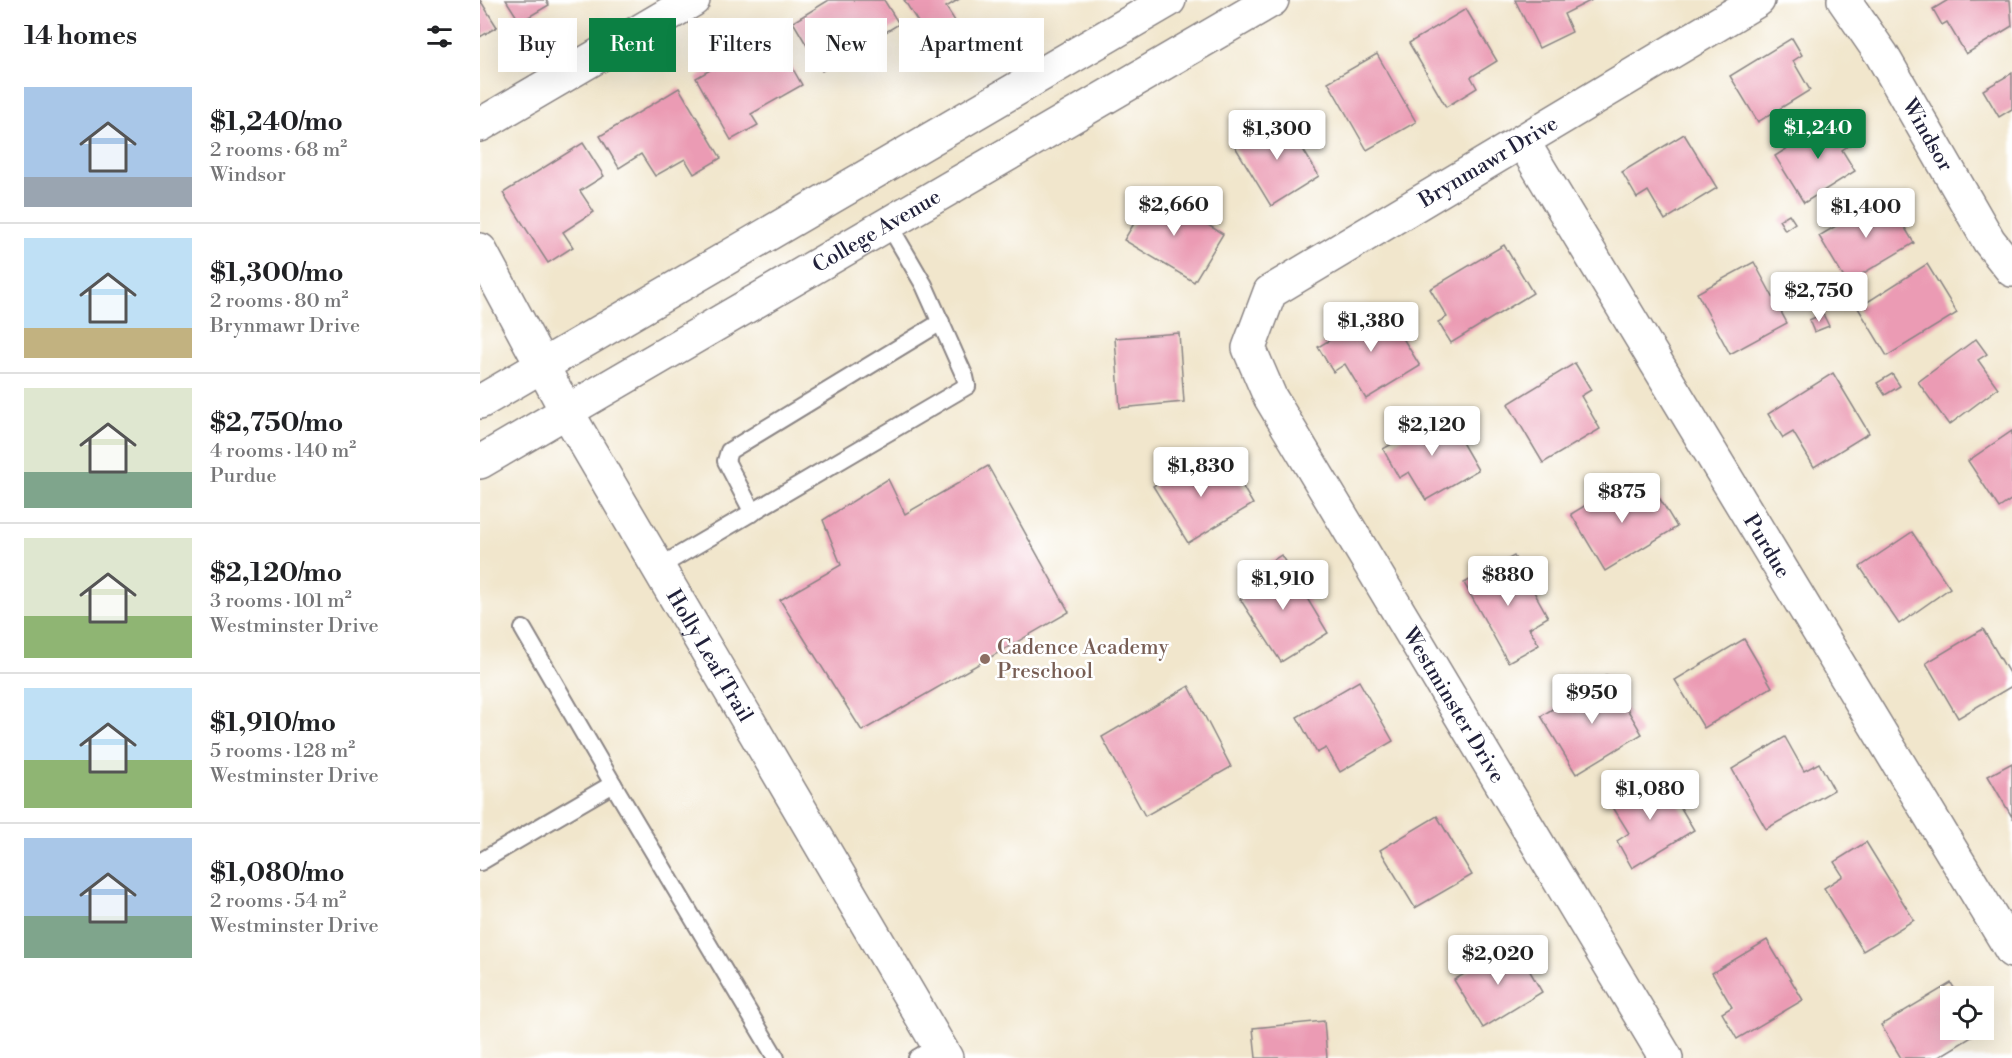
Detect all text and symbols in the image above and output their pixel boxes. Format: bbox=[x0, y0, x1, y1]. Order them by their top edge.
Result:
chip: Buy bbox=[498, 18, 577, 72]
chip: Rent bbox=[589, 18, 676, 72]
chip: Filters bbox=[688, 18, 793, 72]
chip: New bbox=[805, 18, 887, 72]
chip: Apartment bbox=[899, 18, 1044, 72]
text: 14 homes bbox=[24, 20, 137, 52]
icon: filters bbox=[423, 20, 456, 53]
street label: Windsor bbox=[1895, 93, 1958, 176]
text: $1,240/mo bbox=[210, 106, 343, 138]
pin: $1,240 bbox=[1769, 109, 1867, 160]
pin: $1,300 bbox=[1228, 110, 1326, 161]
icon: home bbox=[72, 111, 144, 183]
street label: Brynmawr Drive bbox=[1414, 111, 1563, 214]
text: $1,240 bbox=[1784, 116, 1852, 141]
text: $1,300 bbox=[1243, 117, 1312, 142]
text: 2 rooms · 68 m² bbox=[210, 138, 347, 163]
text: Windsor bbox=[210, 163, 286, 188]
street label: College Avenue bbox=[808, 184, 946, 279]
pin: $2,660 bbox=[1125, 186, 1223, 237]
pin: $1,400 bbox=[1817, 188, 1915, 239]
text: $2,660 bbox=[1139, 193, 1209, 218]
text: $1,400 bbox=[1831, 195, 1901, 220]
text: $1,300/mo bbox=[210, 257, 344, 289]
icon: home bbox=[72, 262, 144, 334]
pin: $2,750 bbox=[1770, 272, 1868, 323]
text: $2,750 bbox=[1785, 279, 1853, 304]
text: 2 rooms · 80 m² bbox=[210, 289, 348, 314]
pin: $1,380 bbox=[1322, 302, 1420, 353]
text: $1,380 bbox=[1337, 309, 1405, 334]
text: Brynmawr Drive bbox=[210, 314, 360, 339]
pin: $2,120 bbox=[1383, 406, 1481, 457]
text: $2,750/mo bbox=[210, 407, 343, 439]
icon: home bbox=[72, 412, 144, 484]
text: $2,120 bbox=[1398, 413, 1466, 438]
text: 4 rooms · 140 m² bbox=[210, 439, 356, 464]
pin: $1,830 bbox=[1152, 447, 1250, 498]
text: $1,830 bbox=[1167, 454, 1235, 479]
text: Purdue bbox=[210, 464, 277, 489]
pin: $875 bbox=[1586, 473, 1658, 524]
text: $875 bbox=[1598, 480, 1646, 505]
street label: Purdue bbox=[1737, 510, 1796, 583]
pin: $880 bbox=[1472, 556, 1544, 607]
text: $2,120/mo bbox=[210, 557, 342, 589]
pin: $1,910 bbox=[1234, 560, 1332, 611]
icon: home bbox=[72, 562, 144, 634]
text: $880 bbox=[1482, 563, 1534, 588]
text: $1,910 bbox=[1251, 567, 1315, 592]
street label: Holly Leaf Trail bbox=[660, 585, 758, 727]
text: 3 rooms · 101 m² bbox=[210, 589, 352, 614]
text: Westminster Drive bbox=[210, 614, 379, 639]
street label: Westminster Drive bbox=[1396, 622, 1510, 788]
place label: Cadence Academy Preschool bbox=[997, 635, 1169, 685]
marker: Cadence Academy Preschool bbox=[978, 652, 992, 666]
pin: $950 bbox=[1556, 674, 1628, 725]
text: $950 bbox=[1566, 681, 1618, 706]
text: $1,910/mo bbox=[210, 707, 336, 739]
icon: home bbox=[72, 712, 144, 784]
text: 5 rooms · 128 m² bbox=[210, 739, 355, 764]
text: Westminster Drive bbox=[210, 764, 379, 789]
pin: $1,080 bbox=[1601, 770, 1699, 821]
text: $1,080 bbox=[1615, 777, 1685, 802]
text: $1,080/mo bbox=[210, 857, 345, 889]
icon: home bbox=[72, 862, 144, 934]
text: 2 rooms · 54 m² bbox=[210, 889, 346, 914]
text: Westminster Drive bbox=[210, 914, 379, 939]
pin: $2,020 bbox=[1449, 935, 1547, 986]
text: $2,020 bbox=[1462, 942, 1534, 967]
map controls bbox=[1940, 986, 1994, 1040]
button: locate bbox=[1940, 986, 1994, 1040]

